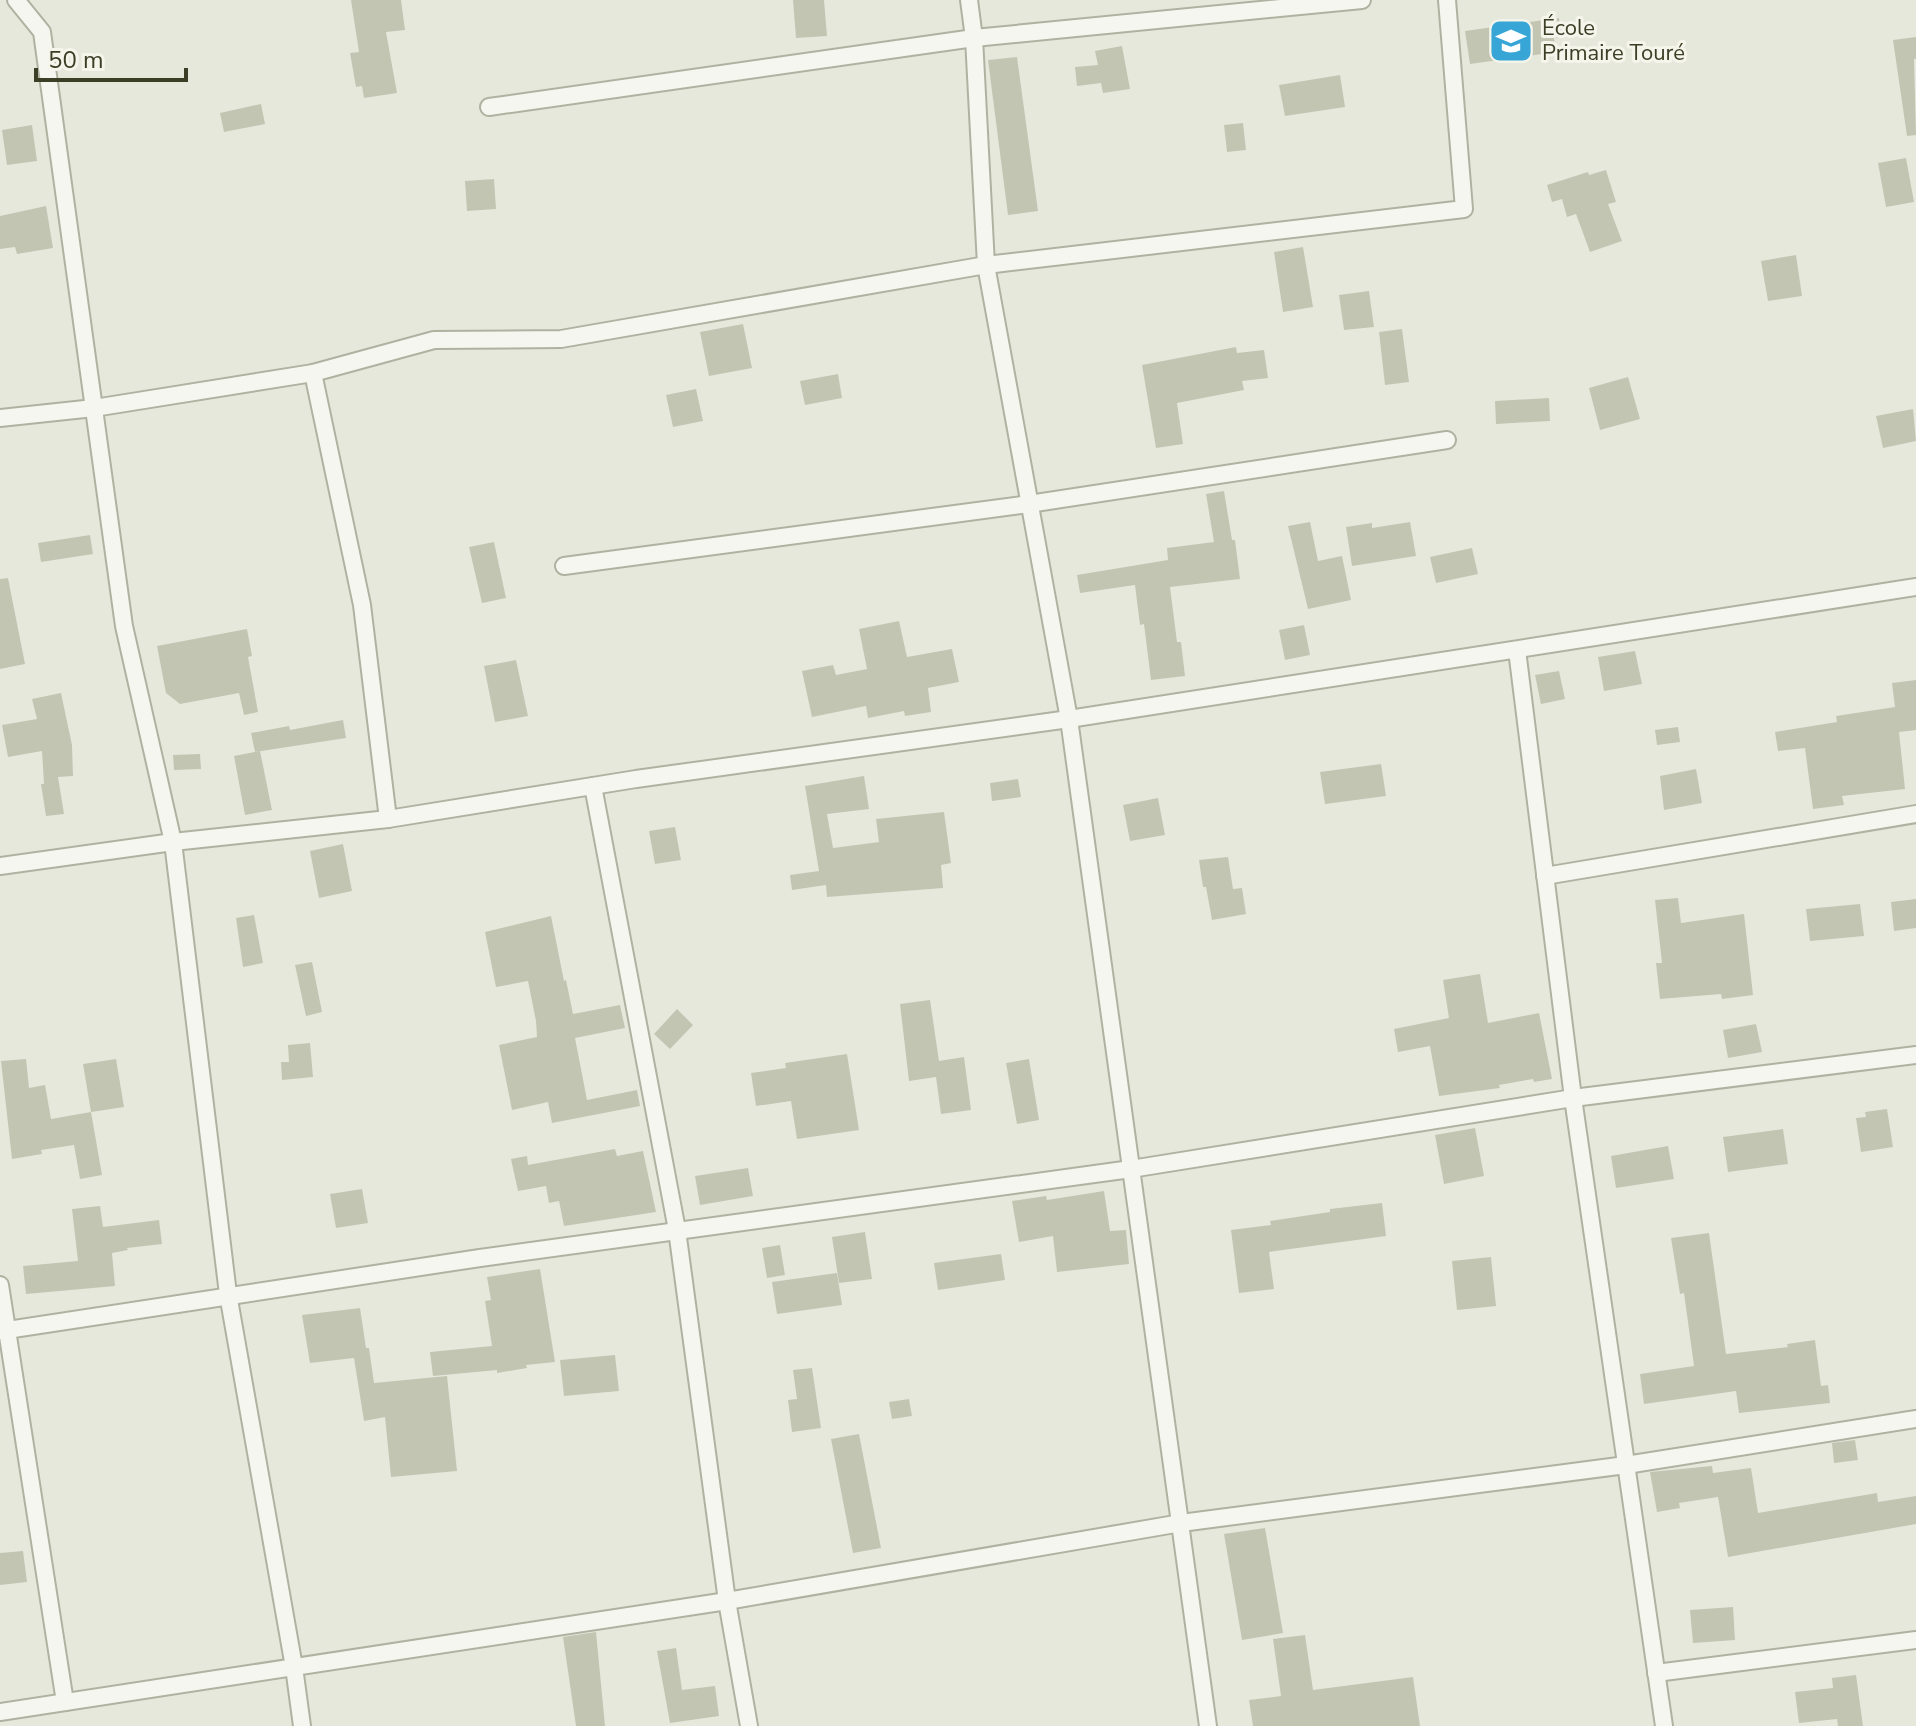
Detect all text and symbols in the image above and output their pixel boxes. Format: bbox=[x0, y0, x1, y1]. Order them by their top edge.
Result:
place label: École Primaire Touré bbox=[1542, 13, 1685, 68]
school or university icon: École Primaire Touré bbox=[1487, 17, 1535, 65]
scale bar bbox=[36, 32, 186, 82]
text: 50 m bbox=[48, 44, 104, 76]

